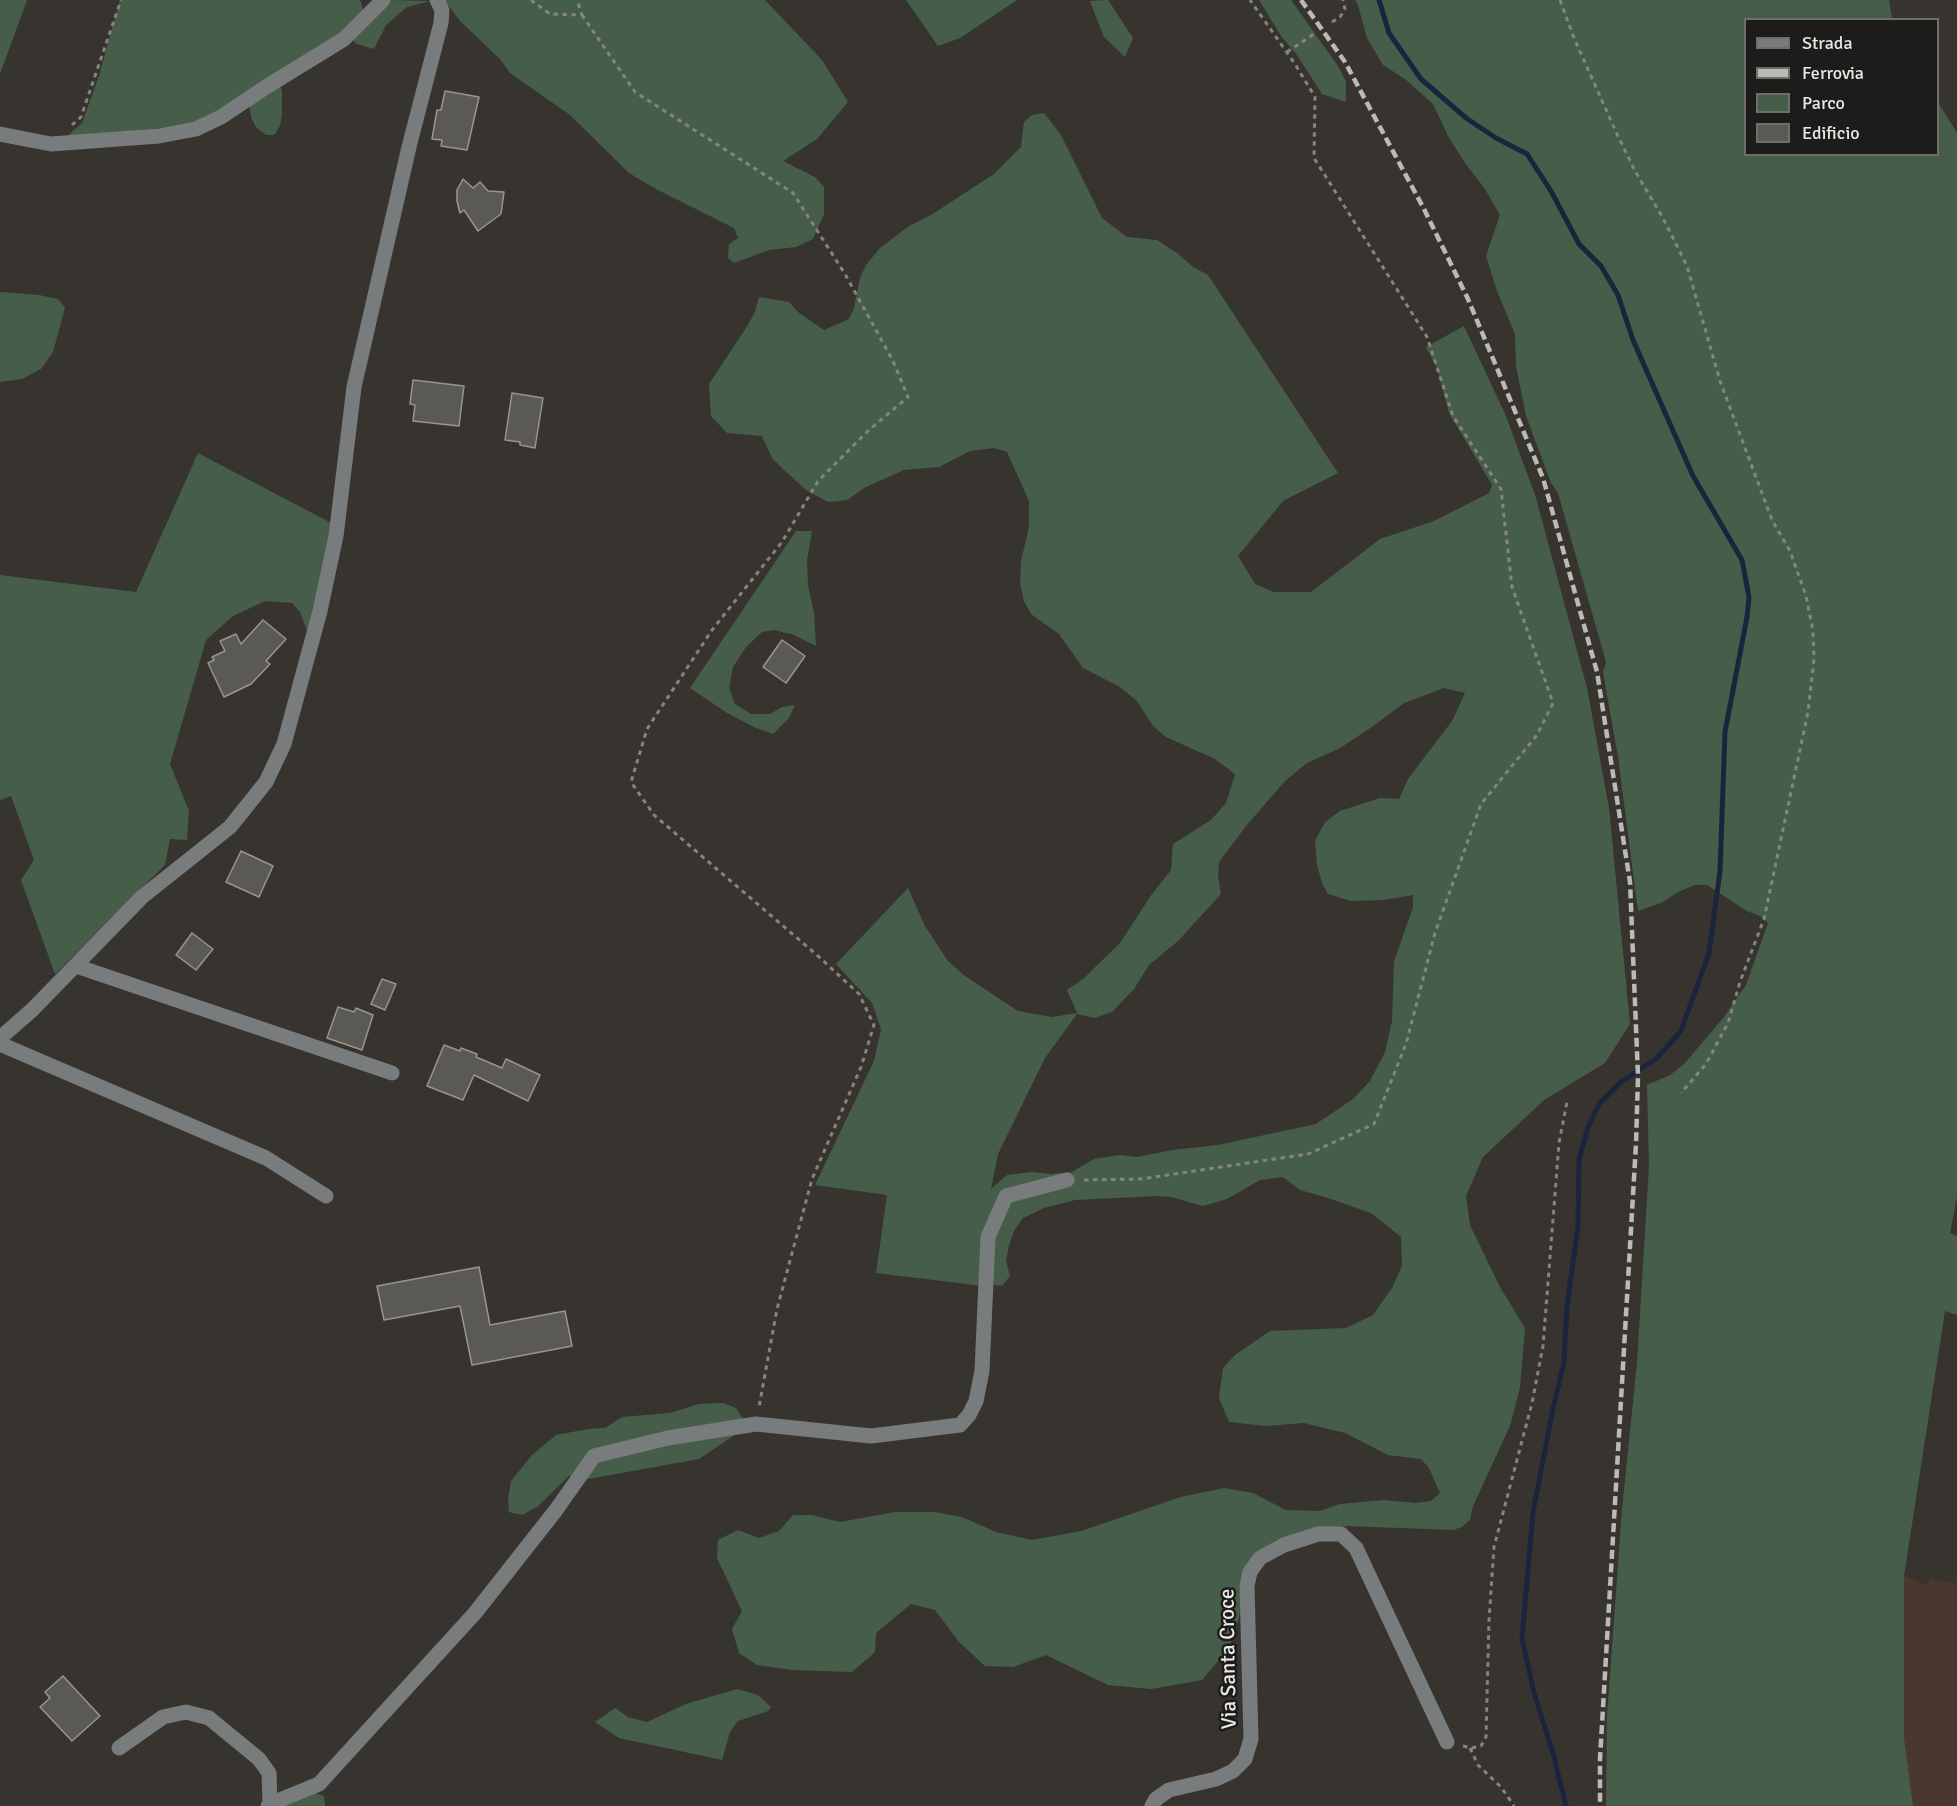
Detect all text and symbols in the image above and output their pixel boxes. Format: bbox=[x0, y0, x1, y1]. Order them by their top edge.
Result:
legend bbox=[1744, 18, 1939, 156]
text: Strada bbox=[1802, 32, 1853, 54]
text: Ferrovia bbox=[1802, 62, 1864, 84]
text: Parco bbox=[1802, 92, 1845, 114]
text: Edificio bbox=[1802, 122, 1860, 144]
street label: Via Santa Croce bbox=[1215, 1588, 1243, 1730]

